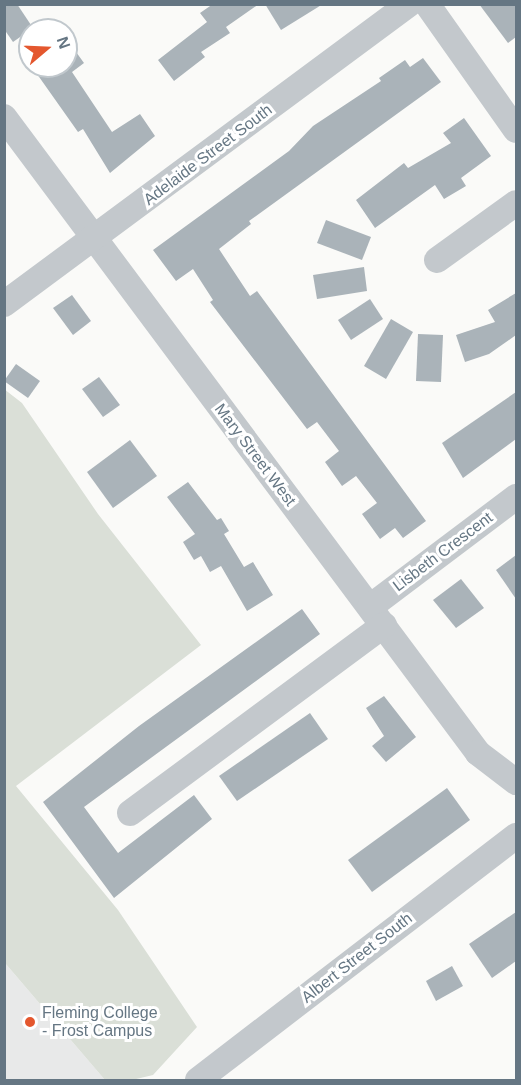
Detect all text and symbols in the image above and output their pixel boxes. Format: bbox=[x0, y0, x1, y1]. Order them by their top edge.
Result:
north arrow bbox=[18, 18, 78, 78]
text: N bbox=[54, 34, 74, 51]
street label: Adelaide Street South bbox=[140, 100, 276, 210]
street label: Mary Street West bbox=[210, 400, 300, 510]
street label: Lisbeth Crescent bbox=[389, 508, 497, 596]
street label: Albert Street South bbox=[298, 909, 416, 1007]
place label: Fleming College - Frost Campus bbox=[42, 1003, 158, 1041]
marker: Fleming College - Frost Campus bbox=[23, 1015, 37, 1029]

